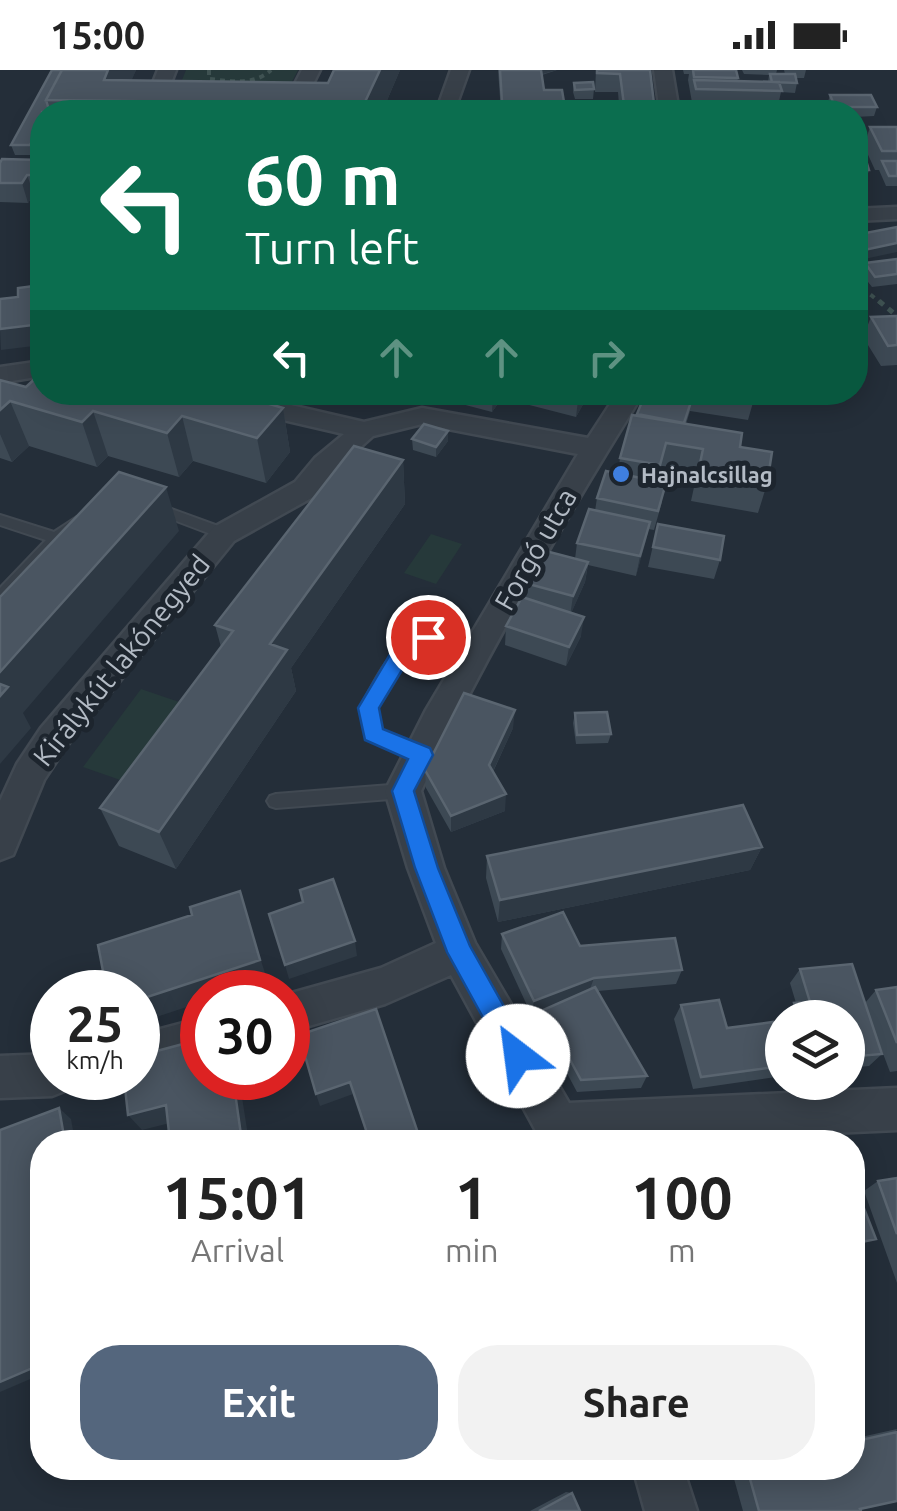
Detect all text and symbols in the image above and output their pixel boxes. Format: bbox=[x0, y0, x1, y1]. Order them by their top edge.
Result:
text: 15:00 bbox=[50, 14, 145, 56]
icon: left bbox=[80, 140, 210, 270]
text: 60 m bbox=[245, 140, 401, 218]
text: Turn left bbox=[245, 222, 419, 273]
icon: left bbox=[264, 330, 319, 385]
icon: ahead bbox=[369, 330, 424, 385]
icon: ahead bbox=[474, 330, 529, 385]
icon: right bbox=[579, 330, 634, 385]
place label: Hajnalcsillag bbox=[641, 462, 773, 487]
marker: Hajnalcsillag bbox=[610, 463, 632, 485]
street label: Forgó utca bbox=[488, 483, 582, 615]
street label: Királykút lakónegyed bbox=[26, 548, 216, 772]
pin bbox=[386, 595, 471, 680]
icon: arrive bbox=[401, 610, 456, 665]
speed limit sign: 30 bbox=[180, 970, 310, 1100]
text: 25 bbox=[67, 995, 123, 1051]
map controls bbox=[765, 1000, 865, 1100]
button: layers bbox=[765, 1000, 865, 1100]
position arrow bbox=[466, 1004, 570, 1108]
text: km/h bbox=[66, 1046, 124, 1074]
text: 15:01 bbox=[162, 1163, 313, 1230]
text: 1 bbox=[455, 1163, 489, 1230]
text: 100 bbox=[631, 1163, 733, 1230]
text: Arrival bbox=[191, 1232, 284, 1268]
text: min bbox=[445, 1232, 499, 1268]
text: m bbox=[668, 1232, 696, 1268]
button: Exit bbox=[80, 1345, 438, 1460]
button: Share bbox=[458, 1345, 815, 1460]

